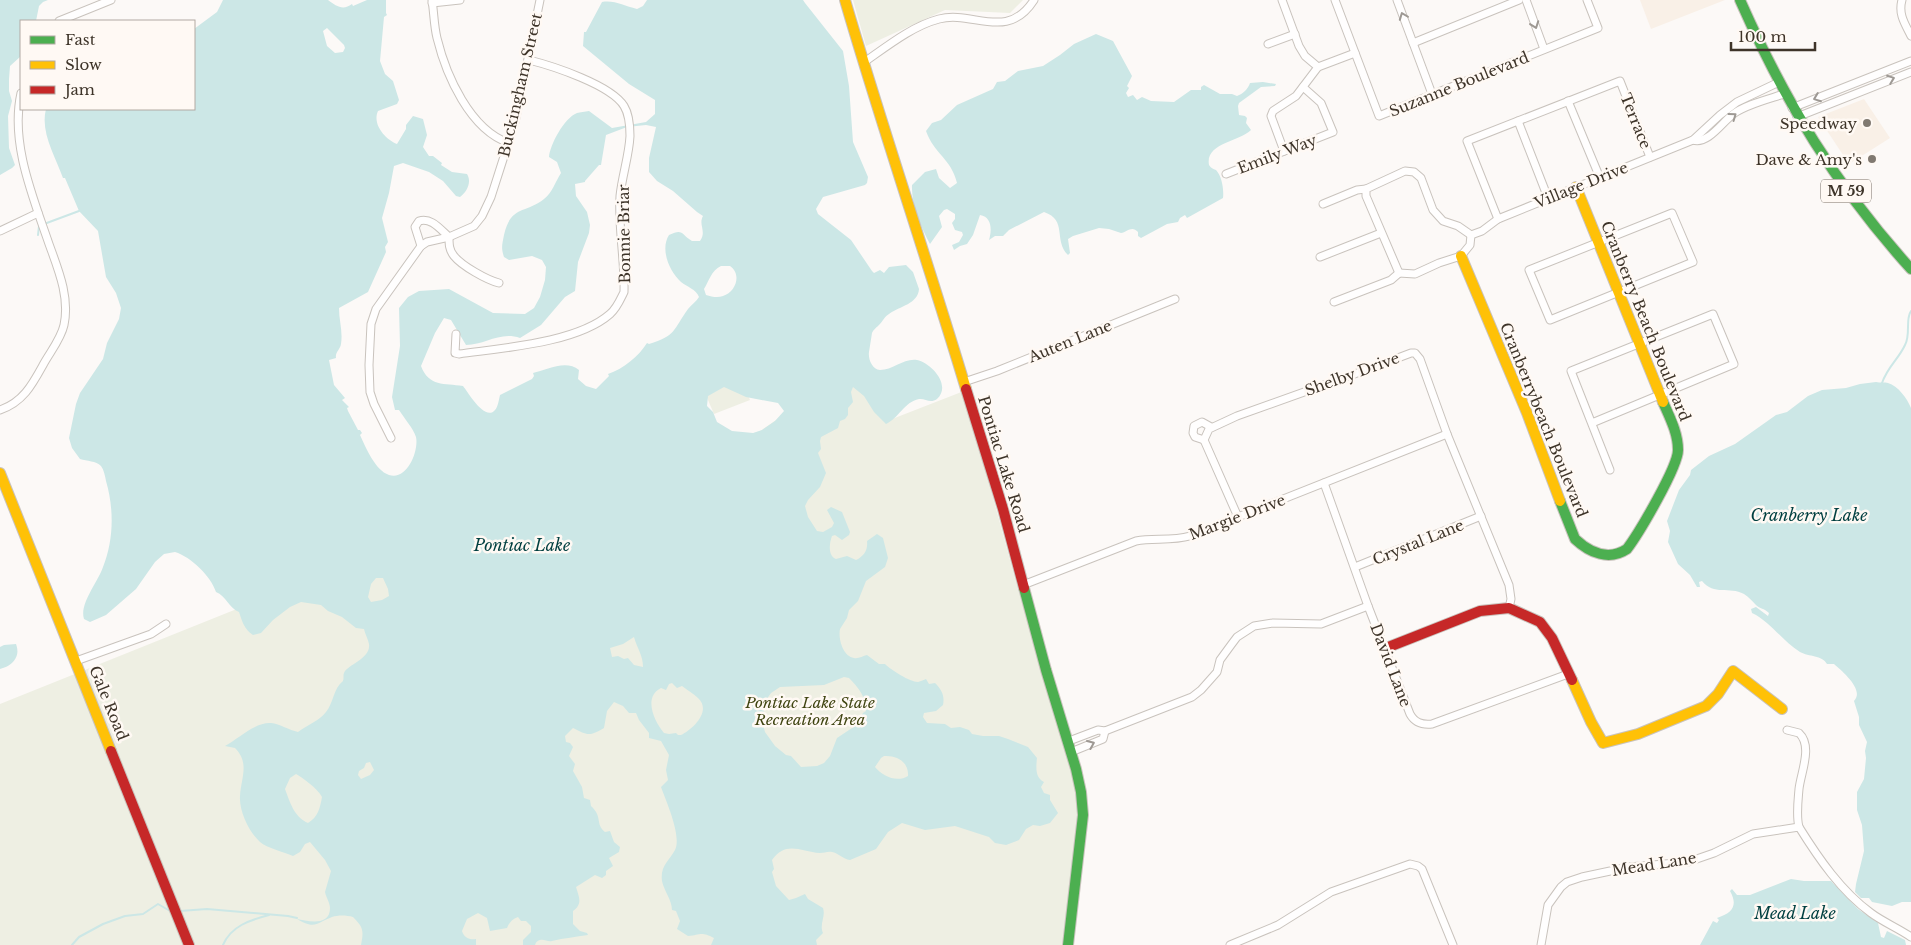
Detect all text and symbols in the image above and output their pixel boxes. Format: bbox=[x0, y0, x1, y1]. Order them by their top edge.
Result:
street label: Buckingham Street bbox=[494, 11, 546, 159]
one-way arrow bbox=[1398, 12, 1409, 21]
legend bbox=[20, 20, 195, 110]
one-way arrow bbox=[1529, 20, 1539, 28]
scale bar bbox=[1731, 20, 1815, 52]
text: 100 m bbox=[1738, 27, 1787, 46]
text: Fast bbox=[65, 30, 96, 49]
street label: Suzanne Boulevard bbox=[1386, 47, 1532, 121]
text: Slow bbox=[65, 55, 102, 74]
one-way arrow bbox=[1886, 75, 1895, 85]
text: Jam bbox=[63, 80, 95, 99]
street label: Terrace bbox=[1616, 90, 1656, 152]
one-way arrow bbox=[1813, 92, 1822, 102]
one-way arrow bbox=[1727, 113, 1737, 122]
place label: Speedway bbox=[1780, 114, 1857, 133]
marker: Speedway bbox=[1861, 117, 1873, 129]
street label: Emily Way bbox=[1235, 130, 1320, 178]
place label: Dave & Amy's bbox=[1755, 150, 1862, 169]
marker: Dave & Amy's bbox=[1866, 153, 1878, 165]
street label: Village Drive bbox=[1530, 158, 1631, 213]
road number: M 59 bbox=[1821, 180, 1871, 202]
street label: Bonnie Briar bbox=[614, 183, 634, 284]
street label: Cranberry Beach Boulevard bbox=[1597, 218, 1695, 424]
street label: Auten Lane bbox=[1024, 316, 1115, 367]
street label: Cranberrybeach Boulevard bbox=[1496, 320, 1592, 520]
street label: Shelby Drive bbox=[1302, 348, 1402, 400]
street label: Pontiac Lake Road bbox=[974, 393, 1034, 535]
street label: Margie Drive bbox=[1186, 490, 1288, 544]
water label: Cranberry Lake bbox=[1751, 505, 1868, 525]
street label: Crystal Lane bbox=[1370, 515, 1466, 569]
water label: Pontiac Lake bbox=[473, 535, 571, 555]
street label: David Lane bbox=[1366, 621, 1416, 709]
street label: Gale Road bbox=[85, 663, 133, 743]
park label: Pontiac Lake State Recreation Area bbox=[744, 693, 875, 729]
one-way arrow bbox=[1086, 740, 1095, 750]
street label: Mead Lane bbox=[1610, 848, 1698, 880]
water label: Mead Lake bbox=[1753, 903, 1836, 923]

